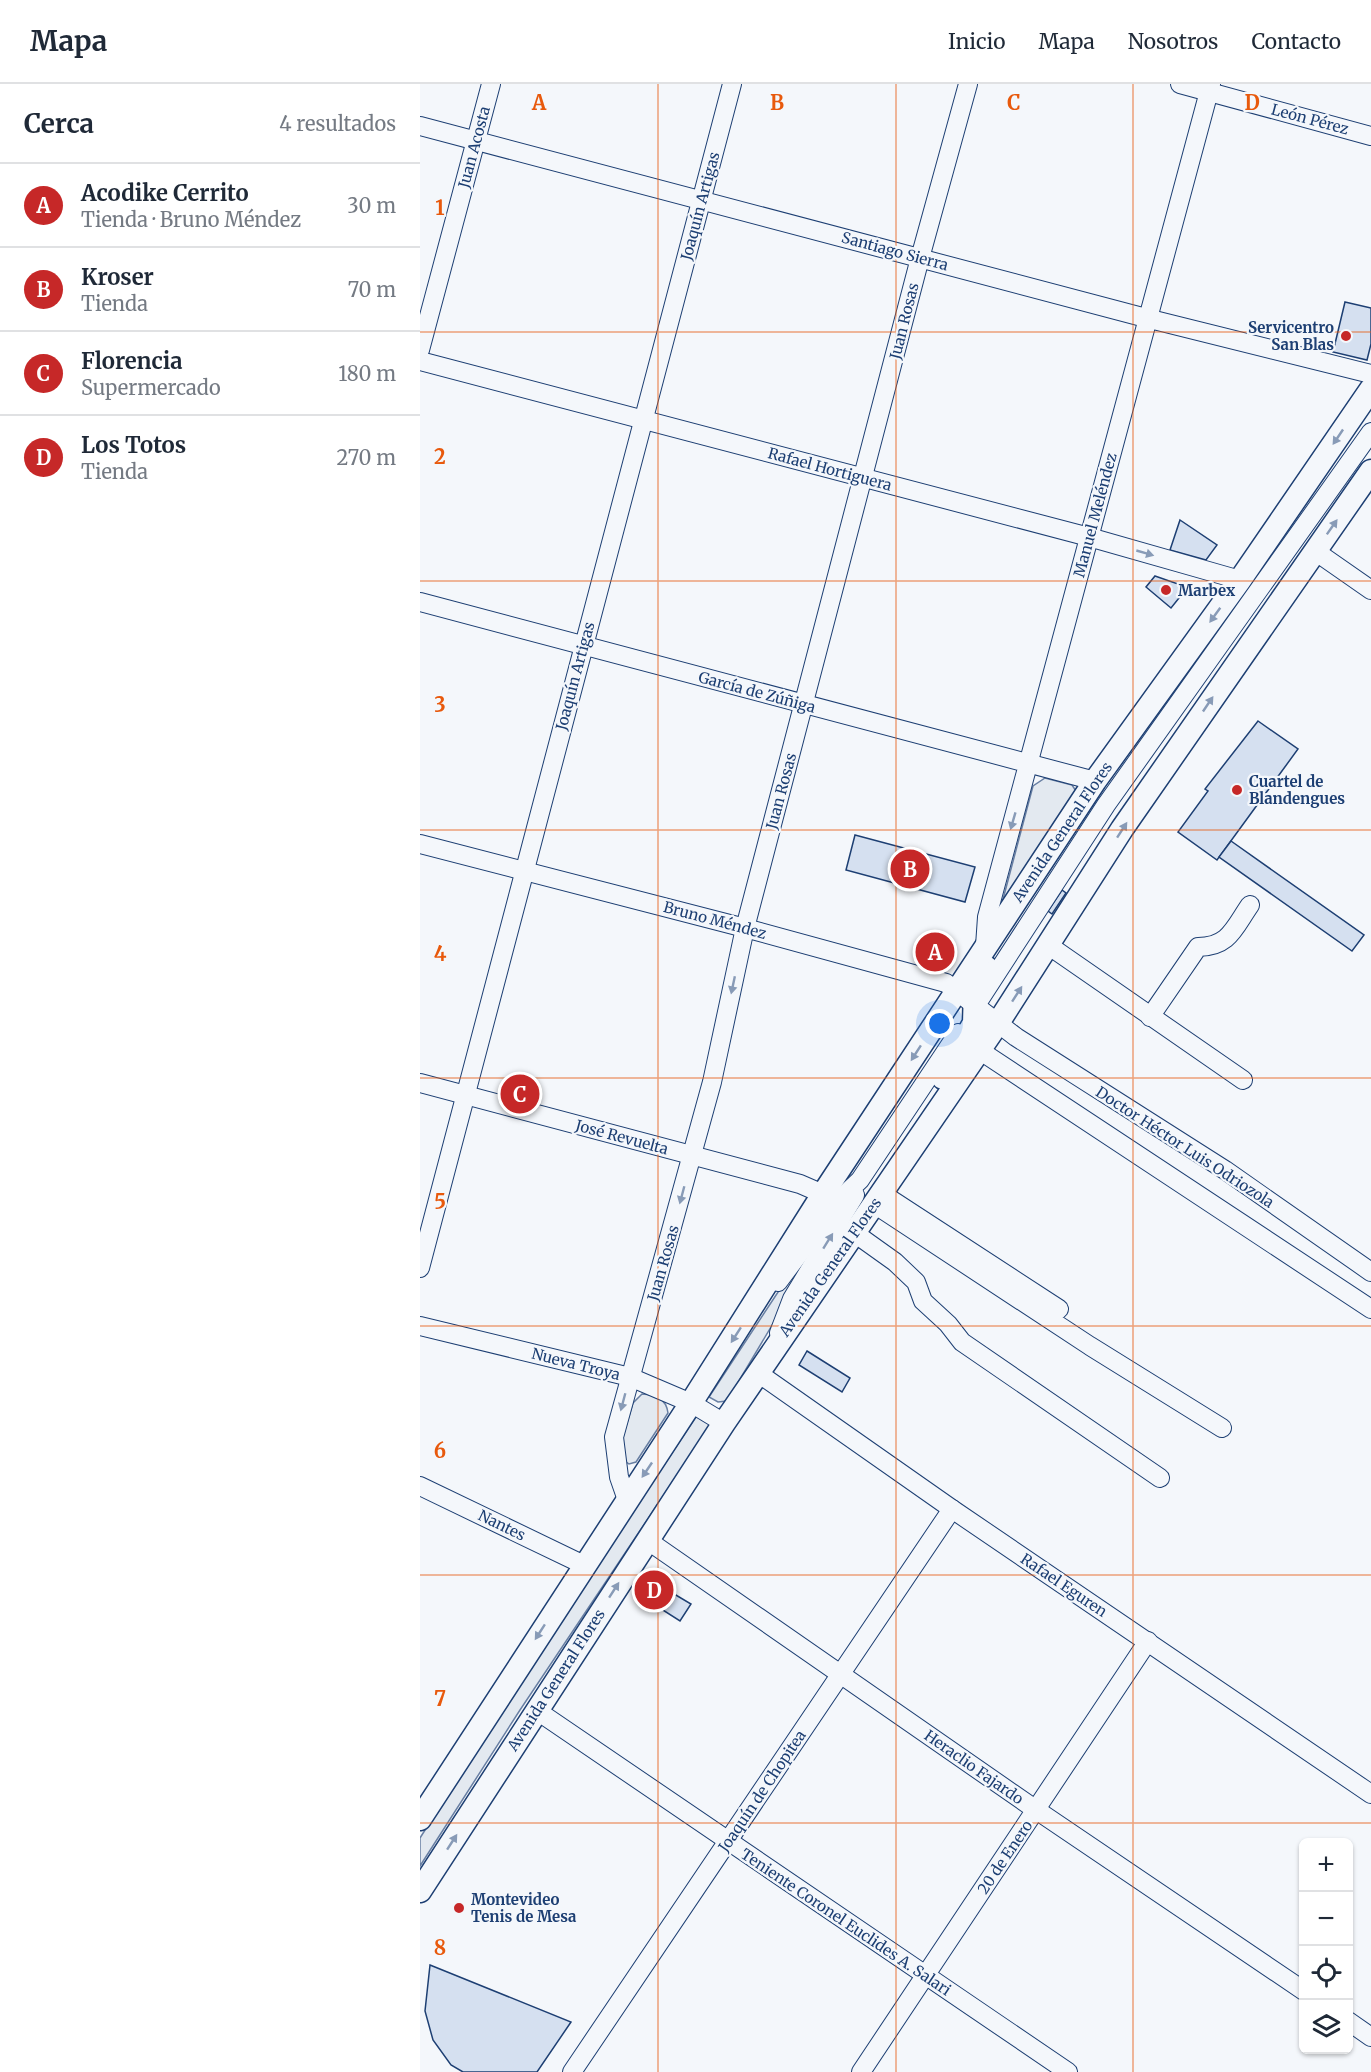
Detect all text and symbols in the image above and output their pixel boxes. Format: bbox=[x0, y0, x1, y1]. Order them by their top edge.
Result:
text: Mapa bbox=[30, 23, 107, 59]
text: Inicio bbox=[948, 28, 1006, 55]
text: Mapa bbox=[1039, 28, 1095, 55]
text: Nosotros bbox=[1128, 28, 1218, 55]
text: Contacto bbox=[1251, 28, 1341, 55]
text: A bbox=[531, 90, 547, 115]
text: B bbox=[770, 90, 784, 115]
text: C bbox=[1007, 90, 1021, 115]
text: D bbox=[1244, 90, 1260, 115]
street label: León Pérez bbox=[1269, 100, 1351, 138]
street label: Juan Acosta bbox=[454, 104, 494, 191]
text: Cerca bbox=[24, 107, 94, 140]
text: 4 resultados bbox=[279, 111, 396, 136]
street label: Joaquín Artigas bbox=[676, 150, 724, 263]
text: Acodike Cerrito bbox=[81, 179, 249, 207]
text: A bbox=[36, 193, 51, 218]
text: 30 m bbox=[347, 193, 396, 218]
text: 1 bbox=[435, 195, 445, 220]
text: Tienda · Bruno Méndez bbox=[81, 207, 301, 232]
street label: Santiago Sierra bbox=[840, 228, 950, 274]
text: Kroser bbox=[81, 263, 154, 291]
text: B bbox=[37, 277, 50, 302]
text: 70 m bbox=[348, 277, 396, 302]
street label: Juan Rosas bbox=[885, 281, 923, 362]
text: Tienda bbox=[81, 291, 148, 316]
place label: Servicentro San Blas bbox=[1248, 318, 1334, 354]
marker: Servicentro San Blas bbox=[1339, 329, 1353, 343]
text: Florencia bbox=[81, 347, 183, 375]
text: C bbox=[37, 361, 50, 386]
text: 180 m bbox=[338, 361, 396, 386]
text: Supermercado bbox=[81, 375, 221, 400]
one-way arrow bbox=[1333, 429, 1344, 445]
text: Los Totos bbox=[81, 431, 186, 459]
street label: Rafael Hortiguera bbox=[766, 443, 894, 495]
text: 2 bbox=[434, 444, 446, 469]
text: D bbox=[36, 445, 51, 470]
text: 270 m bbox=[336, 445, 396, 470]
street label: Manuel Meléndez bbox=[1069, 451, 1121, 579]
text: Tienda bbox=[81, 459, 148, 484]
one-way arrow bbox=[1326, 519, 1338, 535]
one-way arrow bbox=[1136, 549, 1154, 558]
place label: Marbex bbox=[1178, 581, 1236, 600]
marker: Marbex bbox=[1159, 583, 1173, 597]
one-way arrow bbox=[1209, 606, 1221, 622]
street label: Joaquín Artigas bbox=[551, 620, 599, 733]
street label: García de Zúñiga bbox=[696, 667, 818, 717]
text: 3 bbox=[434, 692, 446, 717]
one-way arrow bbox=[1202, 696, 1213, 712]
street label: Juan Rosas bbox=[761, 751, 800, 832]
street label: Avenida General Flores bbox=[1007, 758, 1116, 907]
place label: Cuartel de Blandengues bbox=[1249, 772, 1345, 808]
marker: Cuartel de Blandengues bbox=[1230, 783, 1244, 797]
one-way arrow bbox=[1008, 812, 1017, 830]
one-way arrow bbox=[1116, 822, 1127, 838]
pin: B bbox=[890, 846, 930, 892]
street label: Bruno Méndez bbox=[661, 897, 769, 943]
pin: A bbox=[916, 930, 954, 974]
text: 4 bbox=[434, 941, 447, 966]
one-way arrow bbox=[728, 976, 737, 995]
one-way arrow bbox=[1011, 986, 1022, 1002]
your location bbox=[925, 1009, 954, 1038]
one-way arrow bbox=[910, 1045, 921, 1061]
pin: C bbox=[500, 1072, 540, 1116]
street label: Doctor Héctor Luis Odriozola bbox=[1092, 1082, 1278, 1212]
street label: José Revuelta bbox=[573, 1115, 670, 1159]
one-way arrow bbox=[676, 1185, 686, 1204]
text: 5 bbox=[434, 1189, 446, 1214]
street label: Avenida General Flores bbox=[774, 1194, 885, 1341]
street label: Juan Rosas bbox=[643, 1223, 683, 1304]
one-way arrow bbox=[822, 1233, 833, 1249]
one-way arrow bbox=[730, 1327, 741, 1343]
street label: Nueva Troya bbox=[530, 1344, 622, 1384]
one-way arrow bbox=[618, 1394, 627, 1412]
text: 6 bbox=[434, 1438, 446, 1463]
one-way arrow bbox=[642, 1461, 653, 1478]
street label: Nantes bbox=[475, 1505, 529, 1545]
street label: Rafael Eguren bbox=[1017, 1549, 1111, 1621]
pin: D bbox=[634, 1568, 674, 1612]
one-way arrow bbox=[608, 1582, 619, 1598]
street label: Avenida General Flores bbox=[502, 1606, 609, 1755]
one-way arrow bbox=[534, 1624, 546, 1640]
text: 7 bbox=[434, 1686, 446, 1711]
street label: Joaquín de Chopitea bbox=[714, 1726, 810, 1856]
street label: Heraclio Fajardo bbox=[921, 1726, 1027, 1808]
street label: 20 de Enero bbox=[973, 1816, 1037, 1897]
one-way arrow bbox=[446, 1834, 457, 1850]
map controls bbox=[1299, 1838, 1353, 2054]
button: + bbox=[1299, 1838, 1353, 1892]
street label: Teniente Coronel Euclides A. Salari bbox=[737, 1844, 955, 2000]
place label: Montevideo Tenis de Mesa bbox=[471, 1890, 577, 1926]
button: − bbox=[1299, 1892, 1353, 1946]
marker: Montevideo Tenis de Mesa bbox=[452, 1901, 466, 1915]
text: 8 bbox=[434, 1935, 446, 1960]
button: locate bbox=[1299, 1946, 1353, 2000]
button: layers bbox=[1299, 2000, 1353, 2054]

